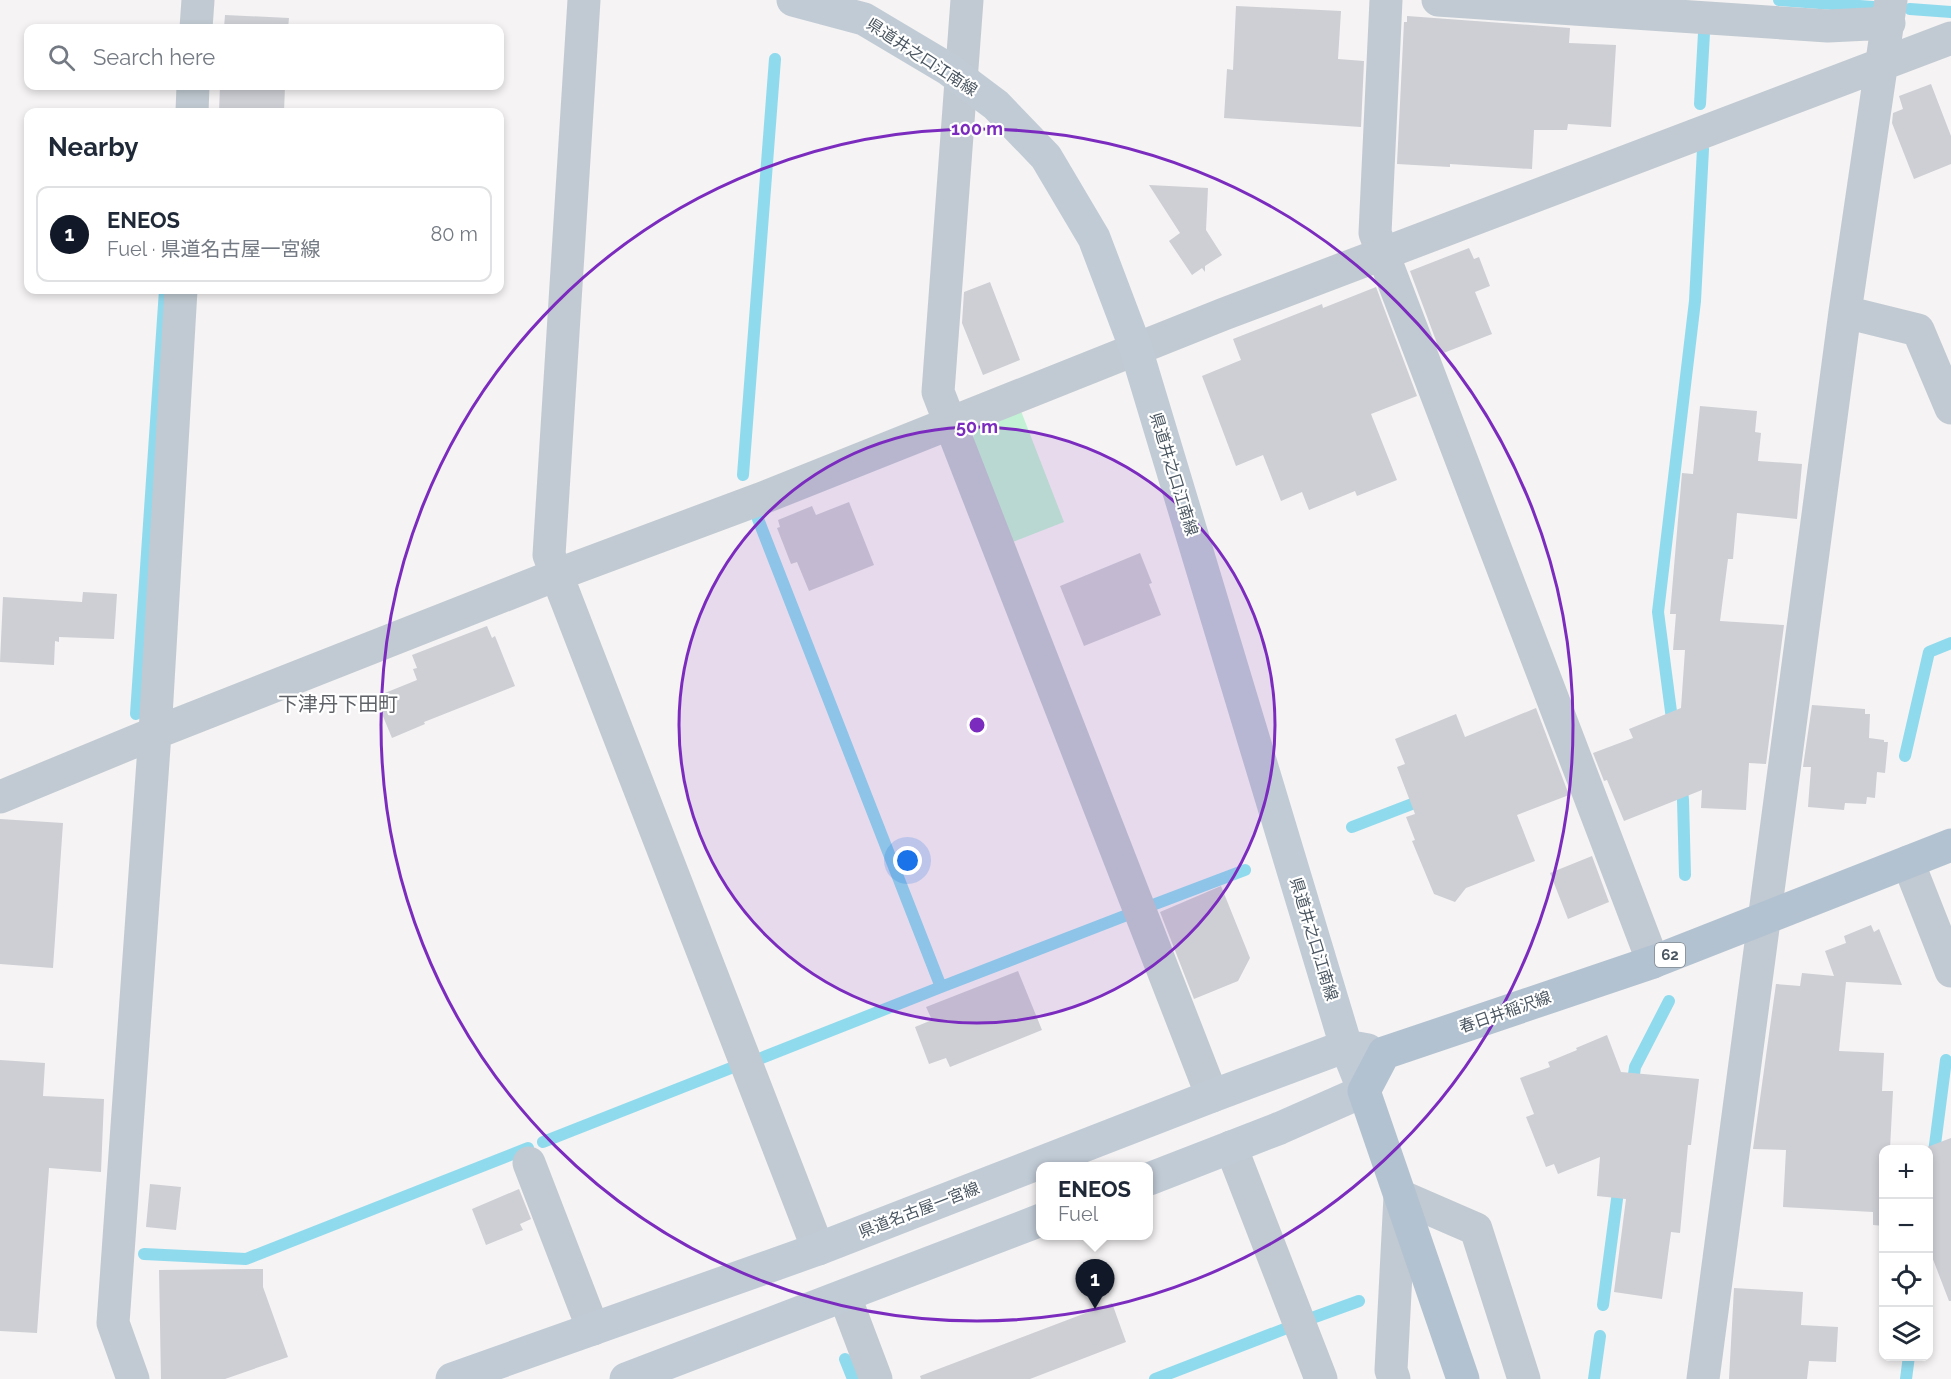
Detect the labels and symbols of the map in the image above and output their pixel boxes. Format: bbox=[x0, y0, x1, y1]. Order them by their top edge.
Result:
street label: 県道井之口江南線 bbox=[863, 14, 981, 100]
text: 100 m bbox=[951, 118, 1003, 139]
street label: 県道井之口江南線 bbox=[1146, 410, 1202, 538]
text: 50 m bbox=[956, 416, 998, 437]
district label: 下津丹下田町 bbox=[278, 692, 398, 716]
centre of rings bbox=[967, 715, 987, 735]
your location bbox=[893, 846, 922, 875]
street label: 県道井之口江南線 bbox=[1286, 875, 1342, 1003]
road number: 62 bbox=[1655, 943, 1685, 967]
street label: 春日井稲沢線 bbox=[1457, 987, 1553, 1037]
street label: 県道名古屋一宮線 bbox=[856, 1178, 982, 1242]
pin: 1 bbox=[1076, 1260, 1114, 1309]

